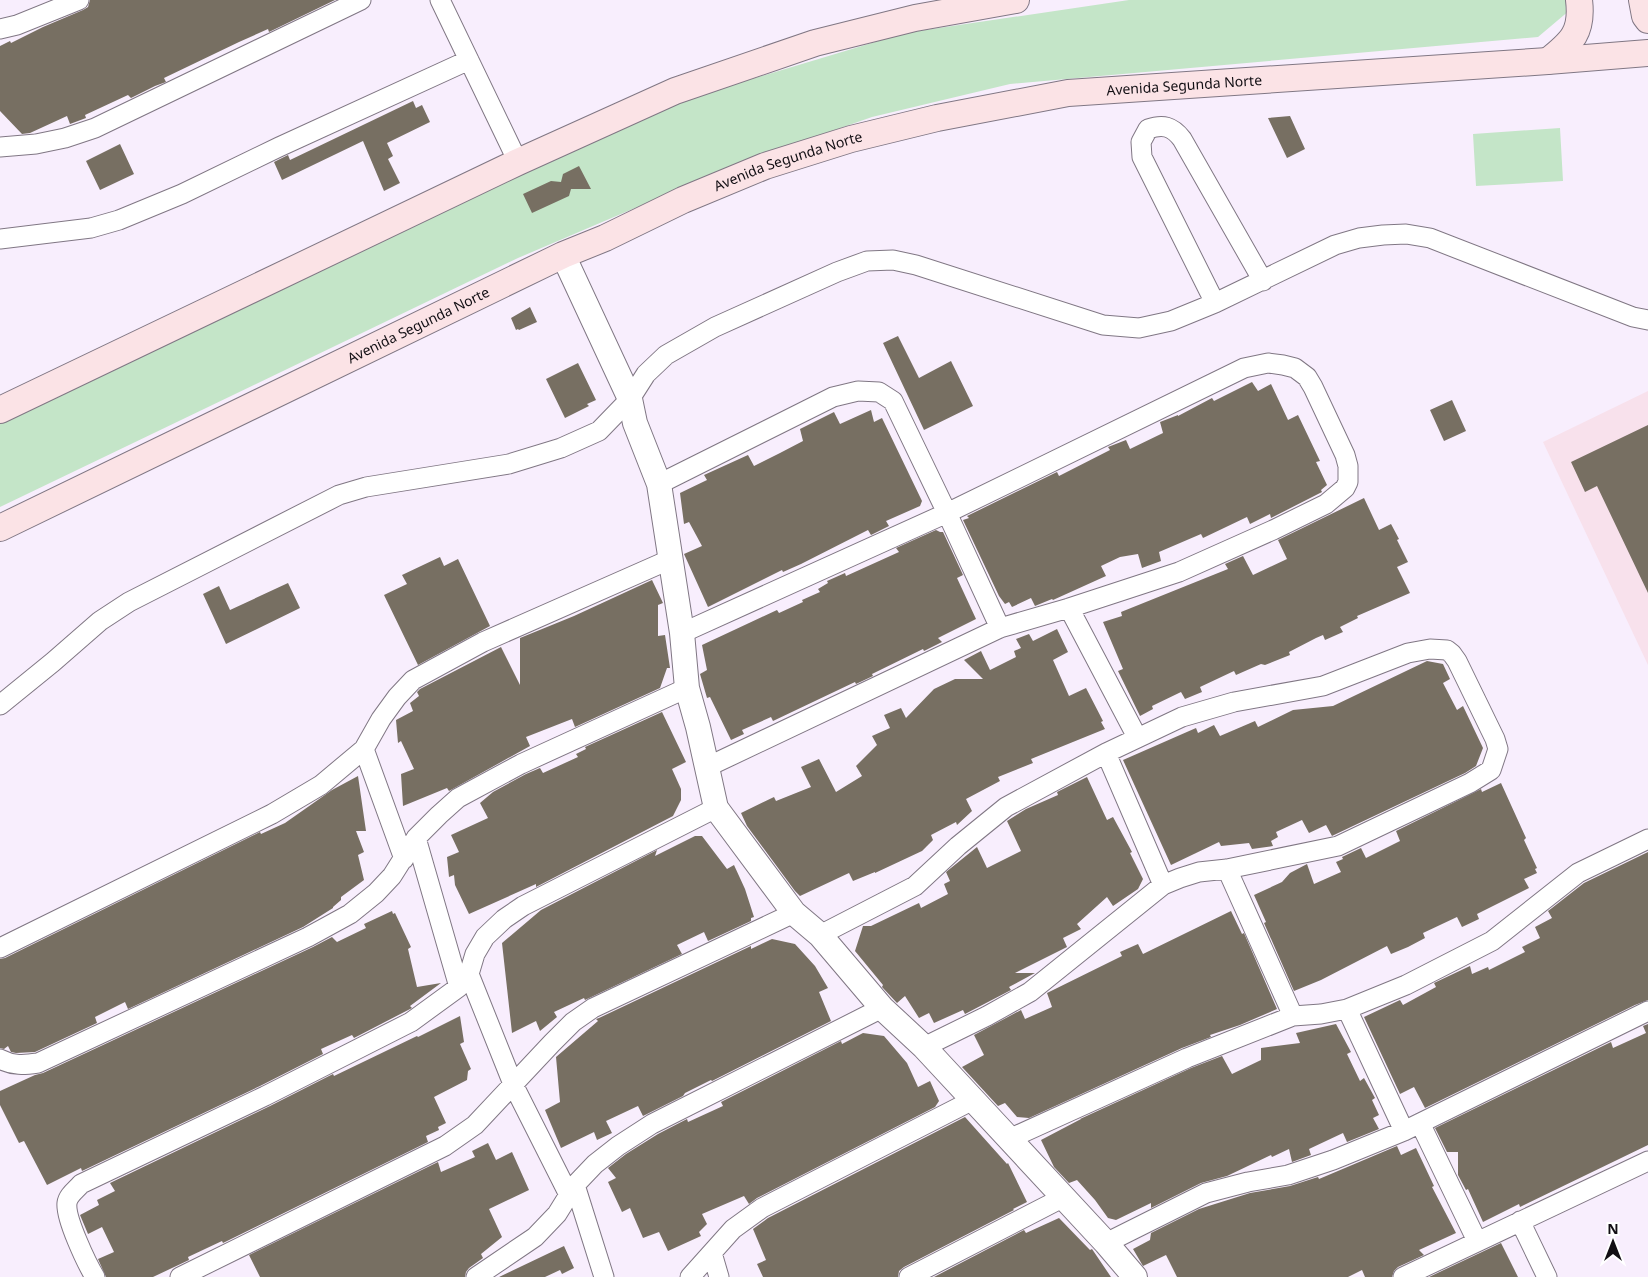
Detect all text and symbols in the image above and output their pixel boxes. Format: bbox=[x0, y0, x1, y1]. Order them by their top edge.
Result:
street label: Avenida Segunda Norte bbox=[1106, 70, 1263, 99]
street label: Avenida Segunda Norte bbox=[711, 127, 864, 195]
street label: Avenida Segunda Norte bbox=[344, 282, 493, 367]
north arrow bbox=[1588, 1217, 1638, 1267]
text: N bbox=[1607, 1219, 1619, 1238]

